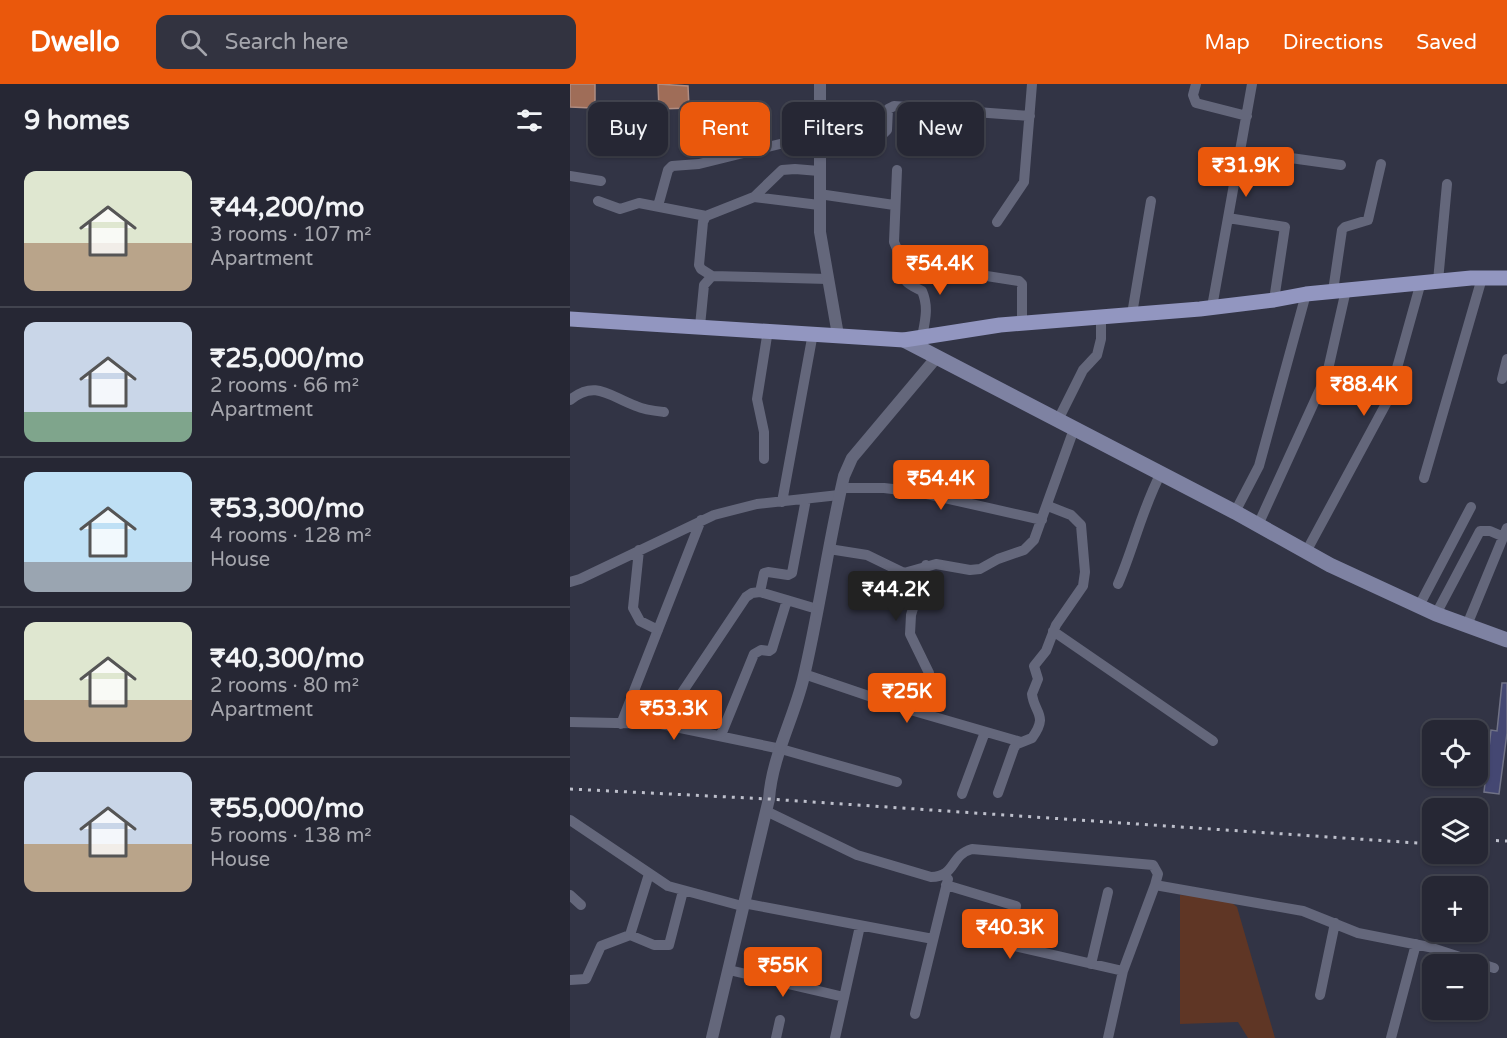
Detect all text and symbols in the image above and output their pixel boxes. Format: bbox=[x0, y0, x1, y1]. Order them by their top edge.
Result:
search box bbox=[156, 15, 576, 69]
text: Dwello bbox=[30, 25, 120, 59]
icon: search bbox=[177, 26, 210, 59]
text: Search here bbox=[225, 29, 349, 55]
text: Map bbox=[1204, 30, 1250, 55]
text: Directions bbox=[1283, 30, 1383, 55]
text: Saved bbox=[1416, 30, 1477, 55]
chip: Buy bbox=[588, 102, 668, 156]
chip: Rent bbox=[680, 102, 770, 156]
chip: Filters bbox=[782, 102, 885, 156]
chip: New bbox=[897, 102, 984, 156]
icon: filters bbox=[513, 104, 546, 137]
text: 9 homes bbox=[24, 105, 130, 136]
pin: ₹31.9K bbox=[1197, 147, 1295, 198]
text: ₹31.9K bbox=[1212, 154, 1280, 178]
text: ₹44,200/mo bbox=[210, 192, 364, 223]
icon: home bbox=[72, 195, 144, 267]
text: 3 rooms · 107 m² bbox=[210, 223, 372, 247]
pin: ₹54.4K bbox=[891, 245, 989, 296]
text: Apartment bbox=[210, 247, 313, 271]
text: ₹54.4K bbox=[906, 252, 974, 276]
text: ₹25,000/mo bbox=[210, 343, 364, 374]
icon: home bbox=[72, 346, 144, 418]
pin: ₹88.4K bbox=[1315, 366, 1413, 417]
text: ₹88.4K bbox=[1330, 373, 1398, 397]
text: 2 rooms · 66 m² bbox=[210, 374, 359, 398]
text: Apartment bbox=[210, 398, 313, 422]
pin: ₹54.4K bbox=[892, 460, 990, 511]
text: ₹54.4K bbox=[907, 467, 975, 491]
text: ₹53,300/mo bbox=[210, 493, 364, 524]
icon: home bbox=[72, 496, 144, 568]
text: 4 rooms · 128 m² bbox=[210, 524, 372, 548]
text: House bbox=[210, 548, 270, 572]
pin: ₹44.2K bbox=[847, 571, 945, 622]
text: ₹44.2K bbox=[862, 578, 930, 602]
text: ₹40,300/mo bbox=[210, 643, 364, 674]
icon: home bbox=[72, 646, 144, 718]
pin: ₹25K bbox=[871, 673, 943, 724]
text: 2 rooms · 80 m² bbox=[210, 674, 359, 698]
text: ₹25K bbox=[882, 680, 932, 704]
pin: ₹53.3K bbox=[625, 690, 723, 741]
text: ₹53.3K bbox=[640, 697, 708, 721]
text: Apartment bbox=[210, 698, 313, 722]
map controls bbox=[1422, 720, 1488, 1020]
button: locate bbox=[1422, 720, 1488, 786]
text: ₹55,000/mo bbox=[210, 793, 364, 824]
icon: home bbox=[72, 796, 144, 868]
button: layers bbox=[1422, 798, 1488, 864]
text: 5 rooms · 138 m² bbox=[210, 824, 372, 848]
text: House bbox=[210, 848, 270, 872]
button: + bbox=[1422, 876, 1488, 942]
pin: ₹40.3K bbox=[961, 909, 1059, 960]
text: ₹40.3K bbox=[976, 916, 1044, 940]
pin: ₹55K bbox=[747, 947, 819, 998]
text: ₹55K bbox=[758, 954, 808, 978]
button: − bbox=[1422, 954, 1488, 1020]

